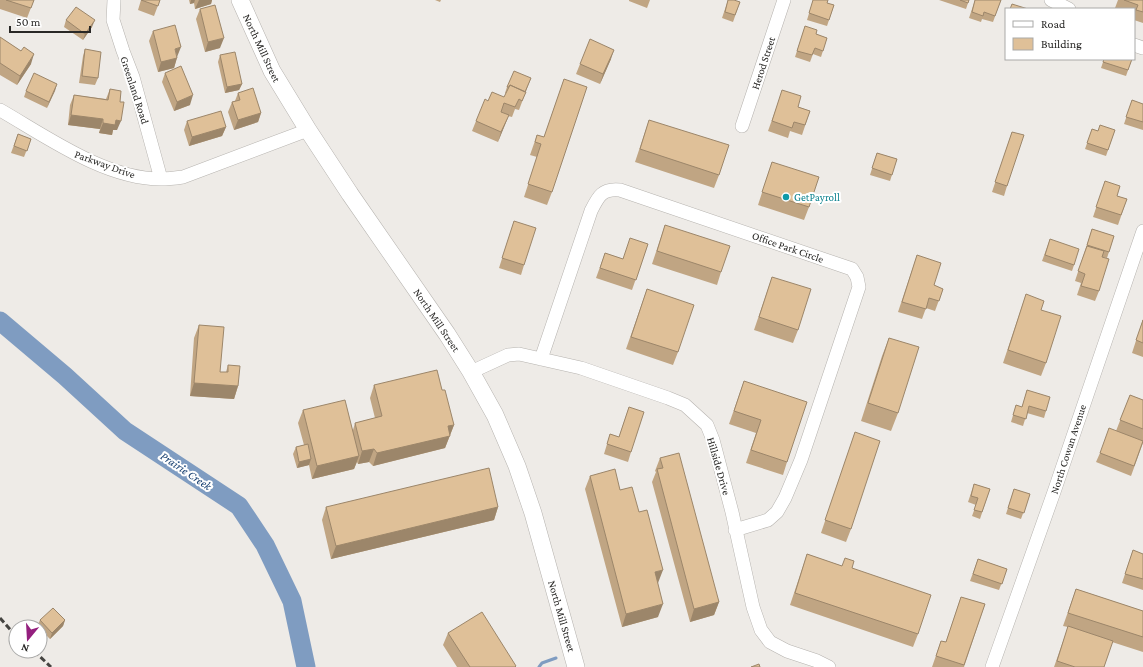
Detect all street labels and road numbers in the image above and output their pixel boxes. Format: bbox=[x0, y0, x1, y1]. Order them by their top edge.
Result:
street label: North Mill Street bbox=[241, 12, 283, 84]
street label: Herod Street bbox=[749, 35, 777, 91]
street label: Greenland Road bbox=[118, 55, 152, 125]
street label: Parkway Drive bbox=[73, 148, 137, 181]
street label: Office Park Circle bbox=[751, 229, 825, 265]
street label: North Mill Street bbox=[411, 286, 463, 354]
street label: North Cowan Avenue bbox=[1048, 403, 1088, 495]
street label: Hillside Drive bbox=[705, 436, 733, 496]
street label: North Mill Street bbox=[546, 579, 578, 653]

